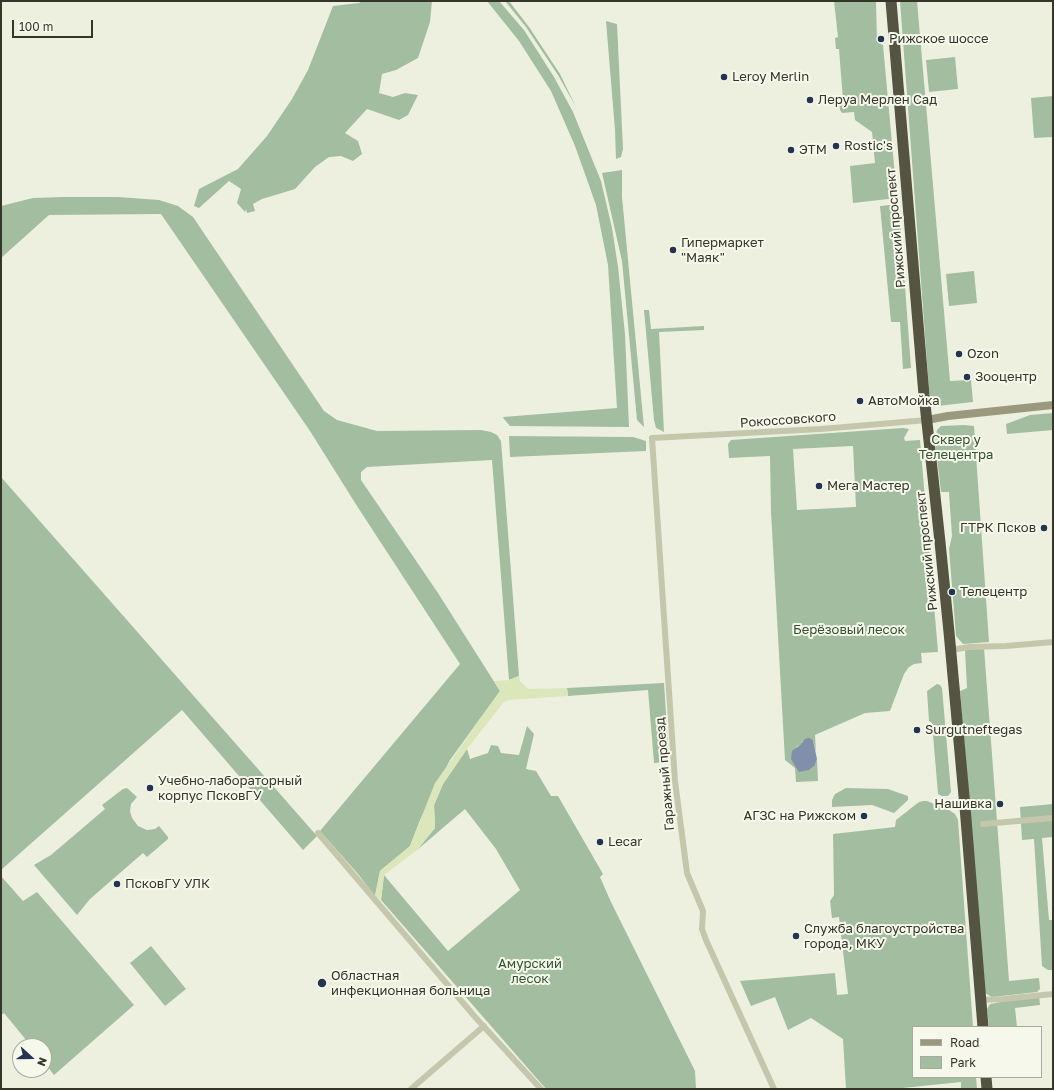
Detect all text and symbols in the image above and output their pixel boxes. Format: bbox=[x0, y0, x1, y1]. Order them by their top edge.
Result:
scale bar bbox=[14, 12, 95, 38]
text: 100 m bbox=[19, 19, 53, 34]
place label: Рижское шоссе bbox=[889, 31, 989, 47]
marker: Рижское шоссе bbox=[876, 34, 886, 44]
place label: Leroy Merlin bbox=[732, 69, 809, 85]
marker: Leroy Merlin bbox=[719, 72, 729, 82]
place label: Леруа Мерлен Сад bbox=[818, 92, 937, 108]
marker: Леруа Мерлен Сад bbox=[805, 95, 815, 105]
place label: Rostic's bbox=[844, 138, 893, 154]
marker: Rostic's bbox=[831, 141, 841, 151]
place label: ЭТМ bbox=[799, 142, 827, 158]
marker: ЭТМ bbox=[786, 145, 796, 155]
street label: Рижский проспект bbox=[883, 167, 909, 289]
place label: Гипермаркет "Маяк" bbox=[681, 235, 764, 266]
marker: Гипермаркет "Маяк" bbox=[668, 245, 678, 255]
place label: Ozon bbox=[967, 346, 999, 362]
marker: Ozon bbox=[954, 349, 964, 359]
place label: Зооцентр bbox=[975, 369, 1037, 385]
marker: Зооцентр bbox=[962, 372, 972, 382]
place label: АвтоМойка bbox=[868, 393, 940, 409]
marker: АвтоМойка bbox=[855, 396, 865, 406]
street label: Рокоссовского bbox=[739, 409, 837, 431]
park label: Сквер у Телецентра bbox=[919, 432, 993, 463]
place label: Мега Мастер bbox=[827, 478, 909, 494]
marker: Мега Мастер bbox=[814, 481, 824, 491]
street label: Рижский проспект bbox=[913, 490, 941, 612]
place label: ГТРК Псков bbox=[960, 520, 1036, 536]
marker: ГТРК Псков bbox=[1039, 523, 1049, 533]
place label: Телецентр bbox=[960, 584, 1027, 600]
marker: Телецентр bbox=[947, 587, 957, 597]
park label: Берёзовый лесок bbox=[793, 622, 905, 638]
street label: Гаражный проезд bbox=[652, 717, 678, 831]
place label: Surgutneftegas bbox=[925, 722, 1022, 738]
marker: Surgutneftegas bbox=[912, 725, 922, 735]
place label: Учебно-лабораторный корпус ПсковГУ bbox=[158, 773, 302, 804]
marker: Учебно-лабораторный корпус ПсковГУ bbox=[145, 783, 155, 793]
place label: Нашивка bbox=[934, 796, 992, 812]
marker: Нашивка bbox=[995, 799, 1005, 809]
place label: АГЗС на Рижском bbox=[743, 808, 856, 824]
marker: АГЗС на Рижском bbox=[859, 811, 869, 821]
place label: Lecar bbox=[608, 834, 642, 850]
marker: Lecar bbox=[595, 837, 605, 847]
place label: ПсковГУ УЛК bbox=[125, 876, 210, 892]
marker: ПсковГУ УЛК bbox=[112, 879, 122, 889]
place label: Служба благоустройства города, МКУ bbox=[804, 921, 964, 952]
marker: Служба благоустройства города, МКУ bbox=[791, 931, 801, 941]
park label: Амурский лесок bbox=[498, 956, 562, 987]
place label: Областная инфекционная больница bbox=[331, 968, 490, 999]
marker: Областная инфекционная больница bbox=[316, 977, 328, 989]
legend bbox=[912, 1026, 1042, 1078]
text: Road bbox=[950, 1035, 979, 1050]
north arrow bbox=[12, 1038, 52, 1078]
text: Park bbox=[950, 1055, 976, 1070]
text: N bbox=[35, 1056, 50, 1068]

